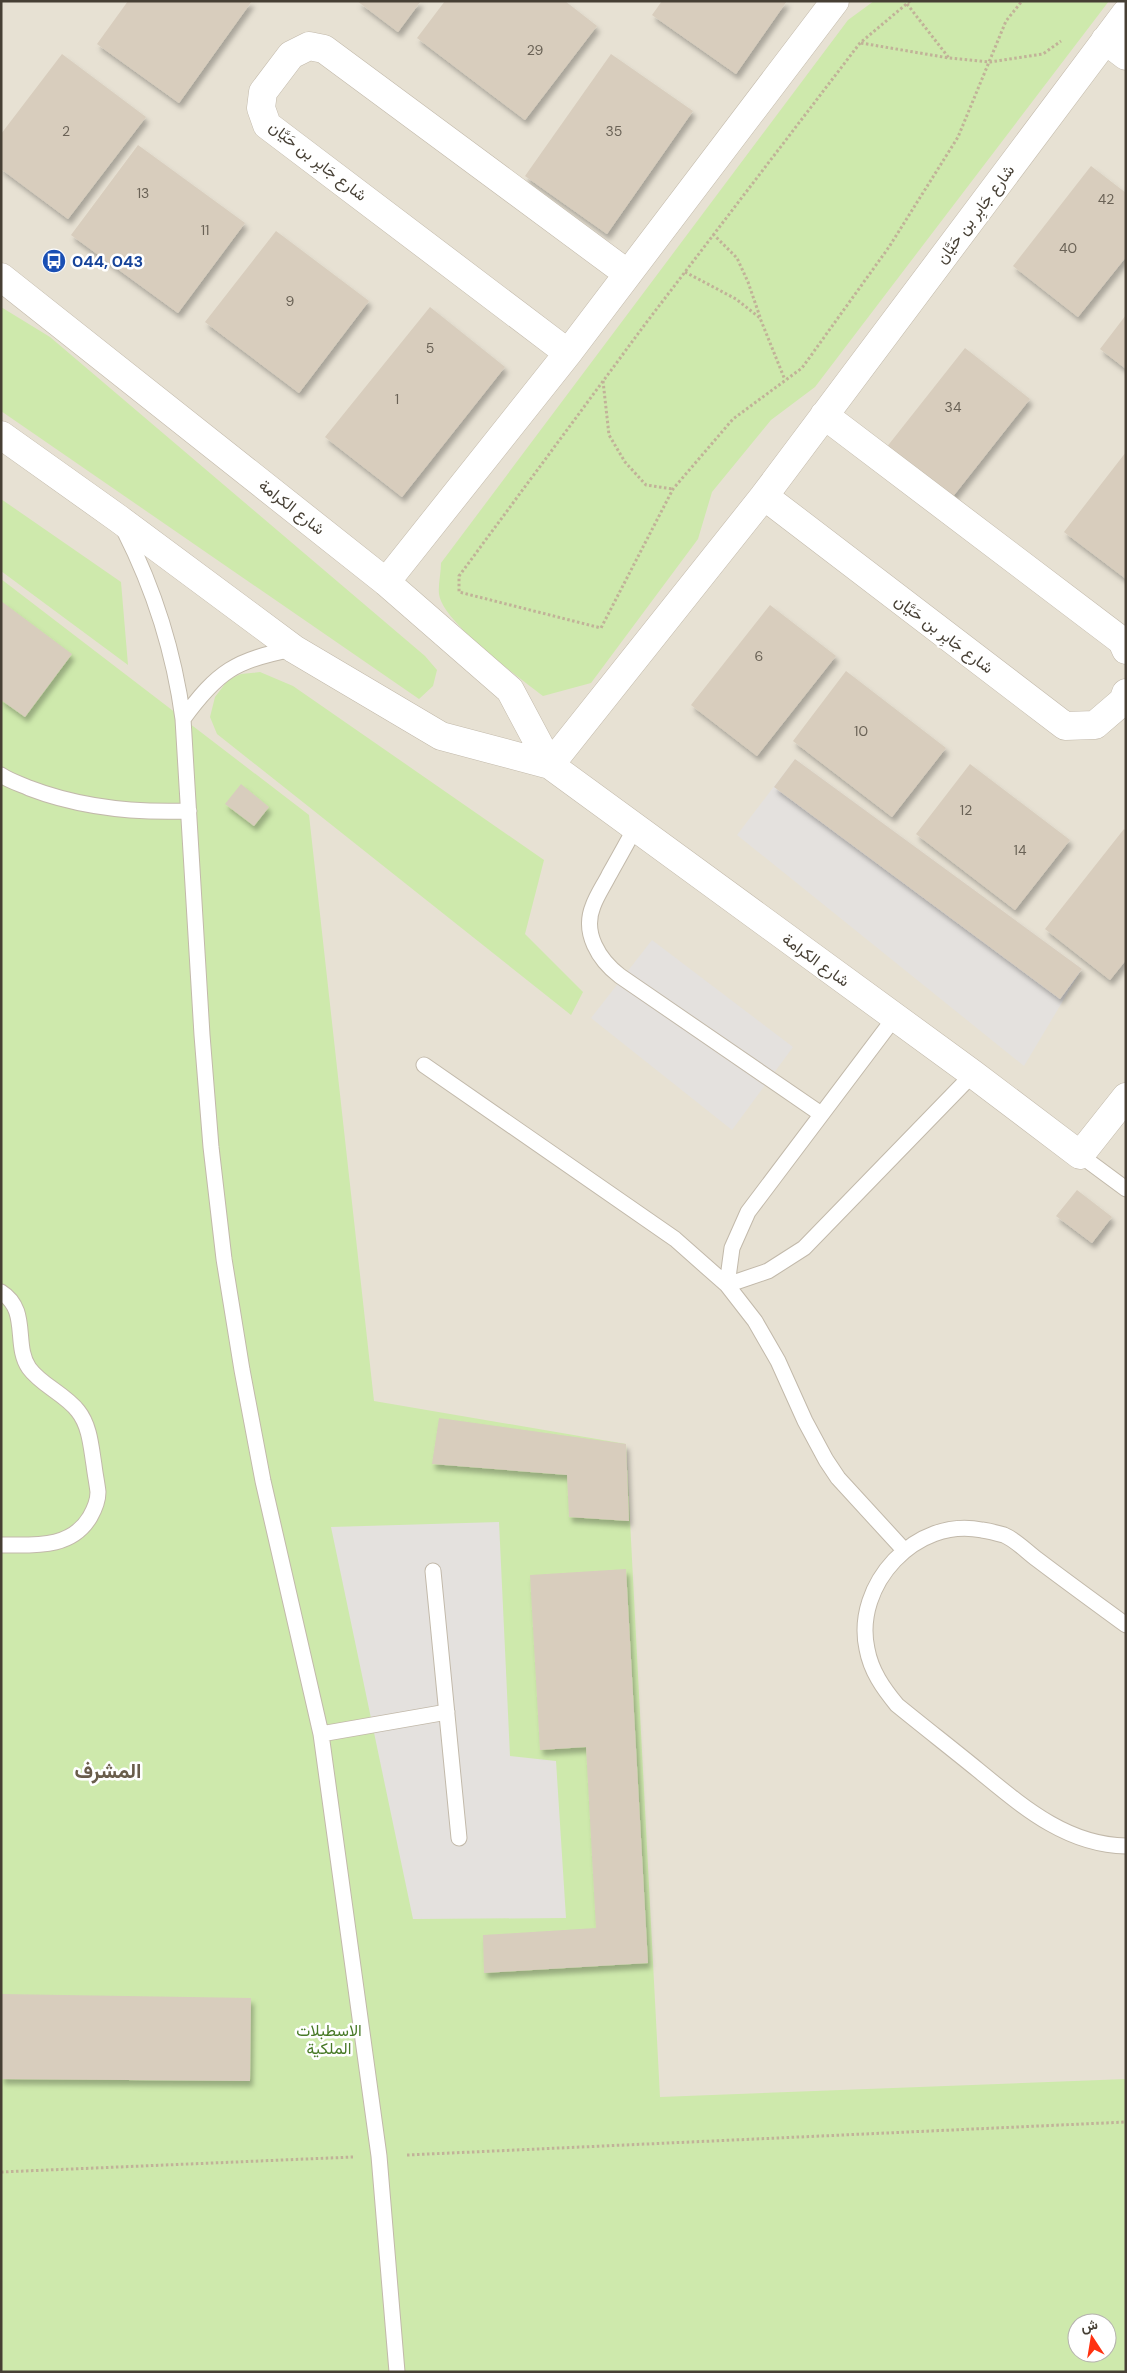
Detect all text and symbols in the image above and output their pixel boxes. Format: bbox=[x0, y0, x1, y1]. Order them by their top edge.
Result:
house number: 29 bbox=[527, 41, 544, 59]
street label: شارع جَابِر بن حَيَّان bbox=[264, 116, 371, 207]
house number: 2 bbox=[62, 122, 70, 140]
house number: 35 bbox=[606, 122, 622, 140]
street label: شارع جَابِر بن حَيَّان bbox=[931, 160, 1020, 269]
house number: 13 bbox=[137, 184, 149, 202]
house number: 42 bbox=[1098, 190, 1114, 208]
house number: 11 bbox=[201, 221, 209, 239]
house number: 40 bbox=[1059, 239, 1077, 257]
bus stop icon: 044, 043 bbox=[41, 248, 67, 274]
place label: 044, 043 bbox=[72, 251, 143, 272]
house number: 9 bbox=[286, 292, 295, 310]
house number: 5 bbox=[426, 339, 434, 357]
house number: 1 bbox=[395, 390, 399, 408]
house number: 34 bbox=[945, 398, 962, 416]
street label: شارع الكرامة bbox=[254, 475, 329, 540]
street label: شارع جَابِر بن حَيَّان bbox=[889, 590, 998, 679]
house number: 6 bbox=[755, 647, 763, 665]
house number: 10 bbox=[854, 722, 868, 740]
house number: 12 bbox=[960, 801, 972, 819]
house number: 14 bbox=[1014, 841, 1027, 859]
street label: شارع الكرامة bbox=[777, 928, 854, 992]
district label: المشرف bbox=[74, 1757, 142, 1785]
park label: الاسطبلات الملكية bbox=[296, 2020, 362, 2059]
north arrow bbox=[1067, 2313, 1117, 2363]
text: ش bbox=[1079, 2315, 1100, 2336]

